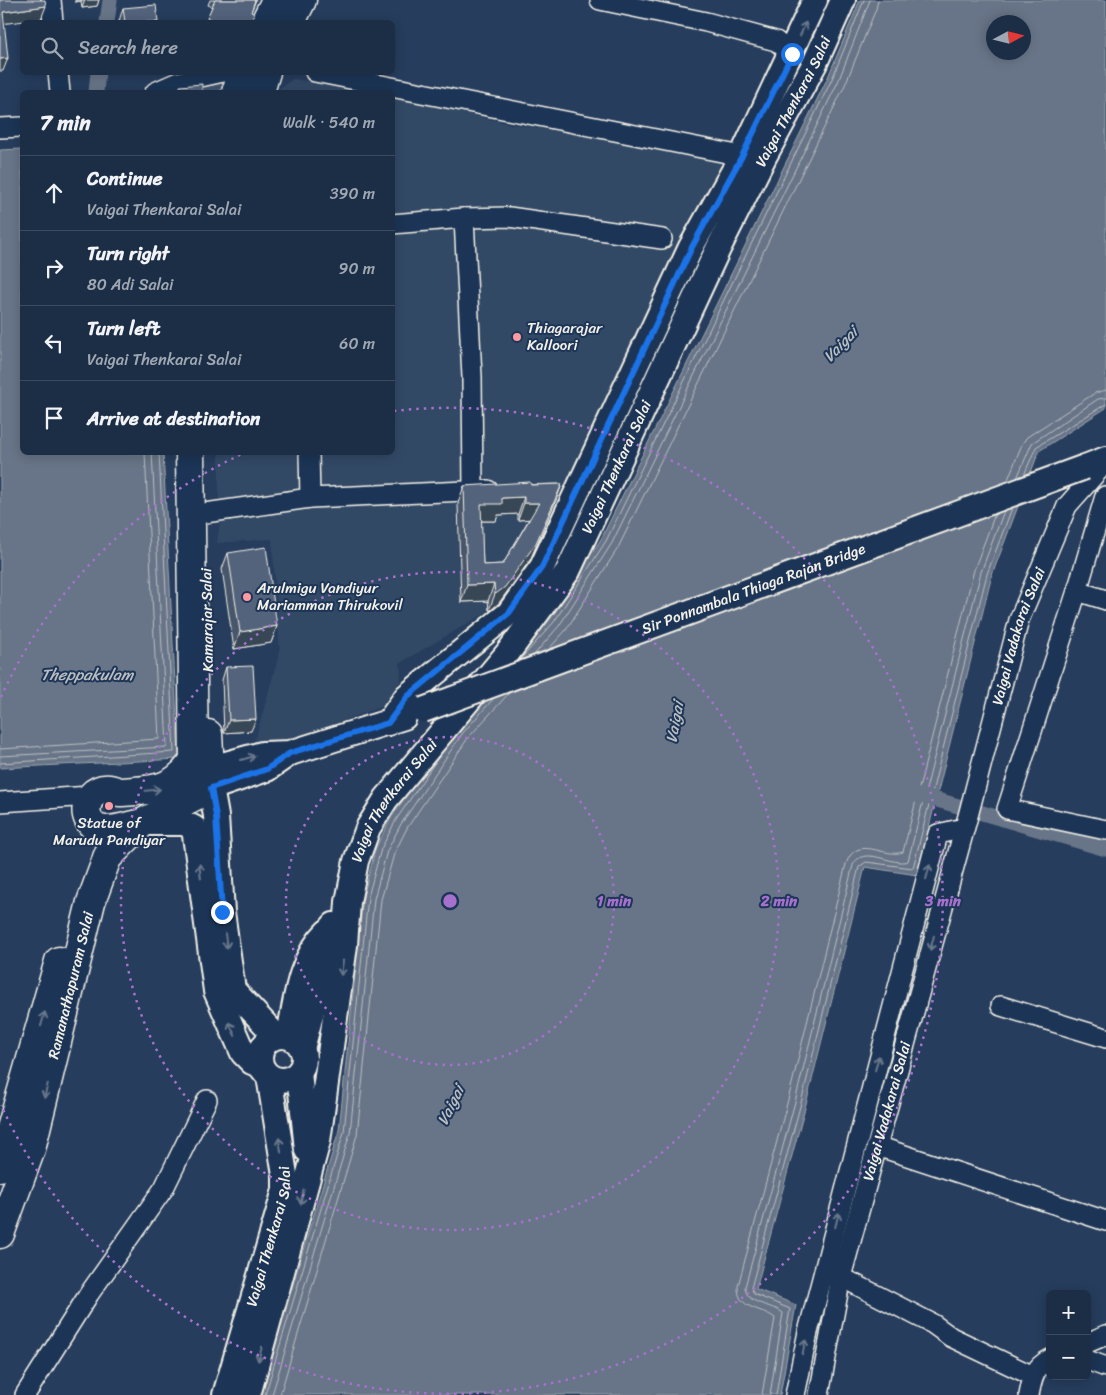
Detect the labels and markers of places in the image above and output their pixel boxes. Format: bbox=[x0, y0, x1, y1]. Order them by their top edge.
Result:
place label: Thiagarajar Kalloori bbox=[527, 315, 603, 358]
marker: Thiagarajar Kalloori bbox=[511, 331, 523, 343]
place label: Arulmigu Vandiyur Mariamman Thirukovil bbox=[256, 575, 403, 618]
marker: Arulmigu Vandiyur Mariamman Thirukovil bbox=[241, 591, 253, 603]
marker: Statue of Marudu Pandiyar bbox=[103, 800, 115, 812]
place label: Statue of Marudu Pandiyar bbox=[53, 810, 166, 853]
centre of rings bbox=[441, 892, 459, 910]

